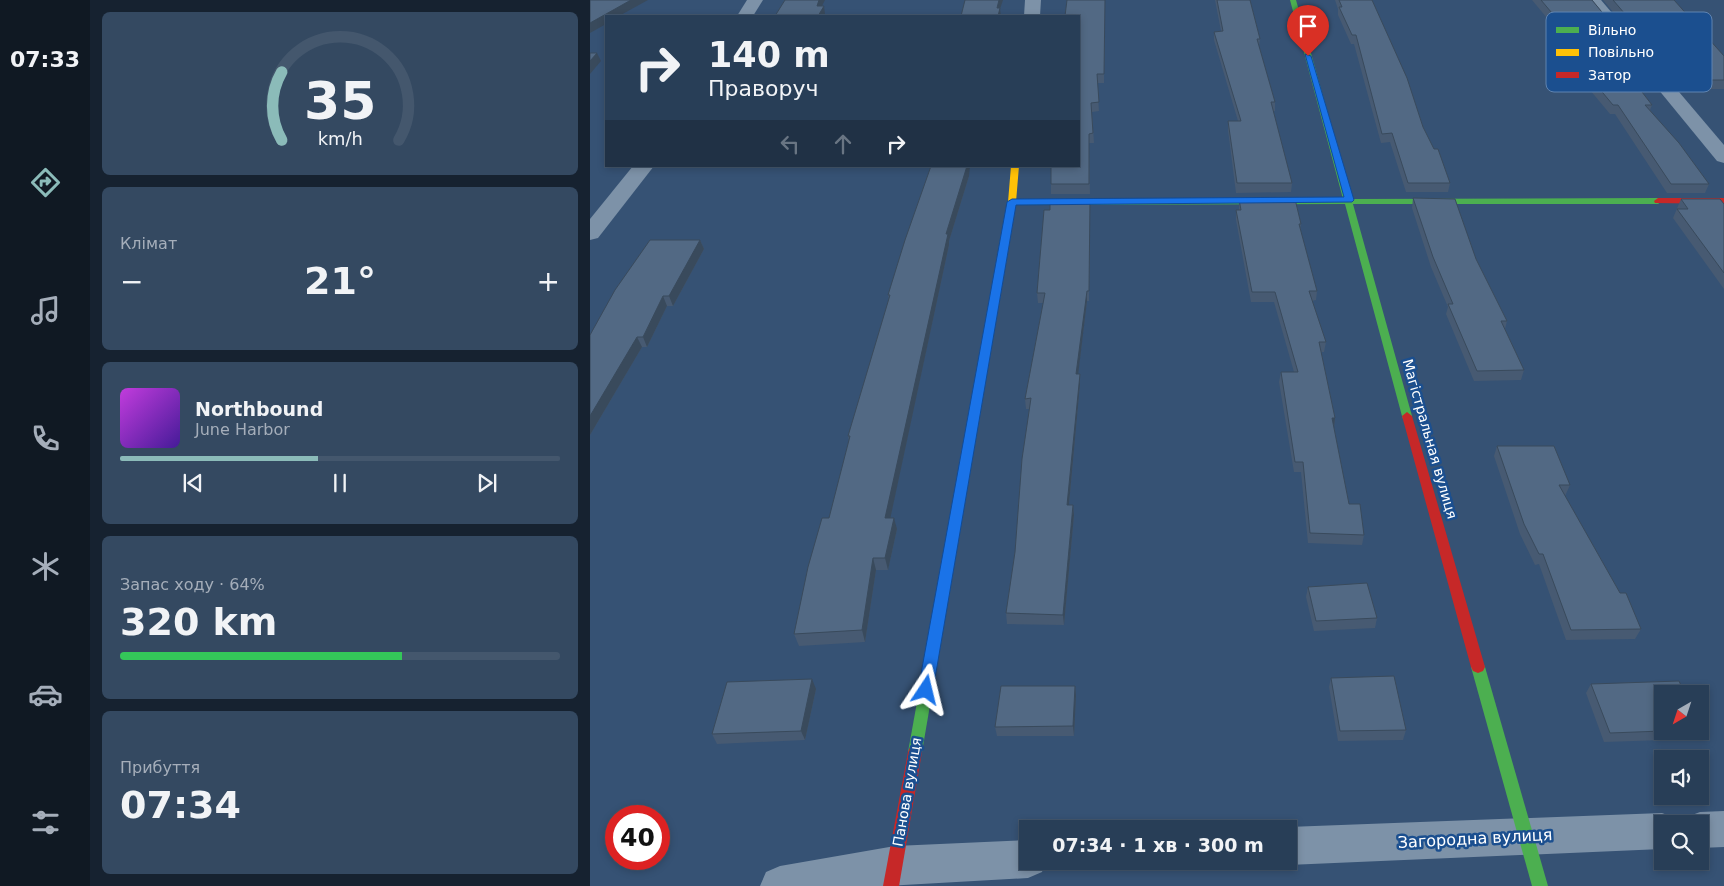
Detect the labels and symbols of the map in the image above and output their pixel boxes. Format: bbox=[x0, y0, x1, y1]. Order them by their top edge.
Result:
pin bbox=[1287, 5, 1329, 56]
legend bbox=[1546, 12, 1712, 92]
text: Вільно bbox=[1588, 22, 1636, 38]
text: Повільно bbox=[1588, 44, 1654, 60]
text: Затор bbox=[1588, 67, 1631, 83]
street label: Магістральная вулиця bbox=[1399, 357, 1461, 521]
position arrow bbox=[899, 663, 951, 715]
north arrow bbox=[1654, 685, 1709, 740]
street label: Панова вулиця bbox=[890, 736, 924, 848]
speed limit sign: 40 bbox=[605, 805, 670, 870]
street label: Загородна вулиця bbox=[1397, 825, 1553, 852]

